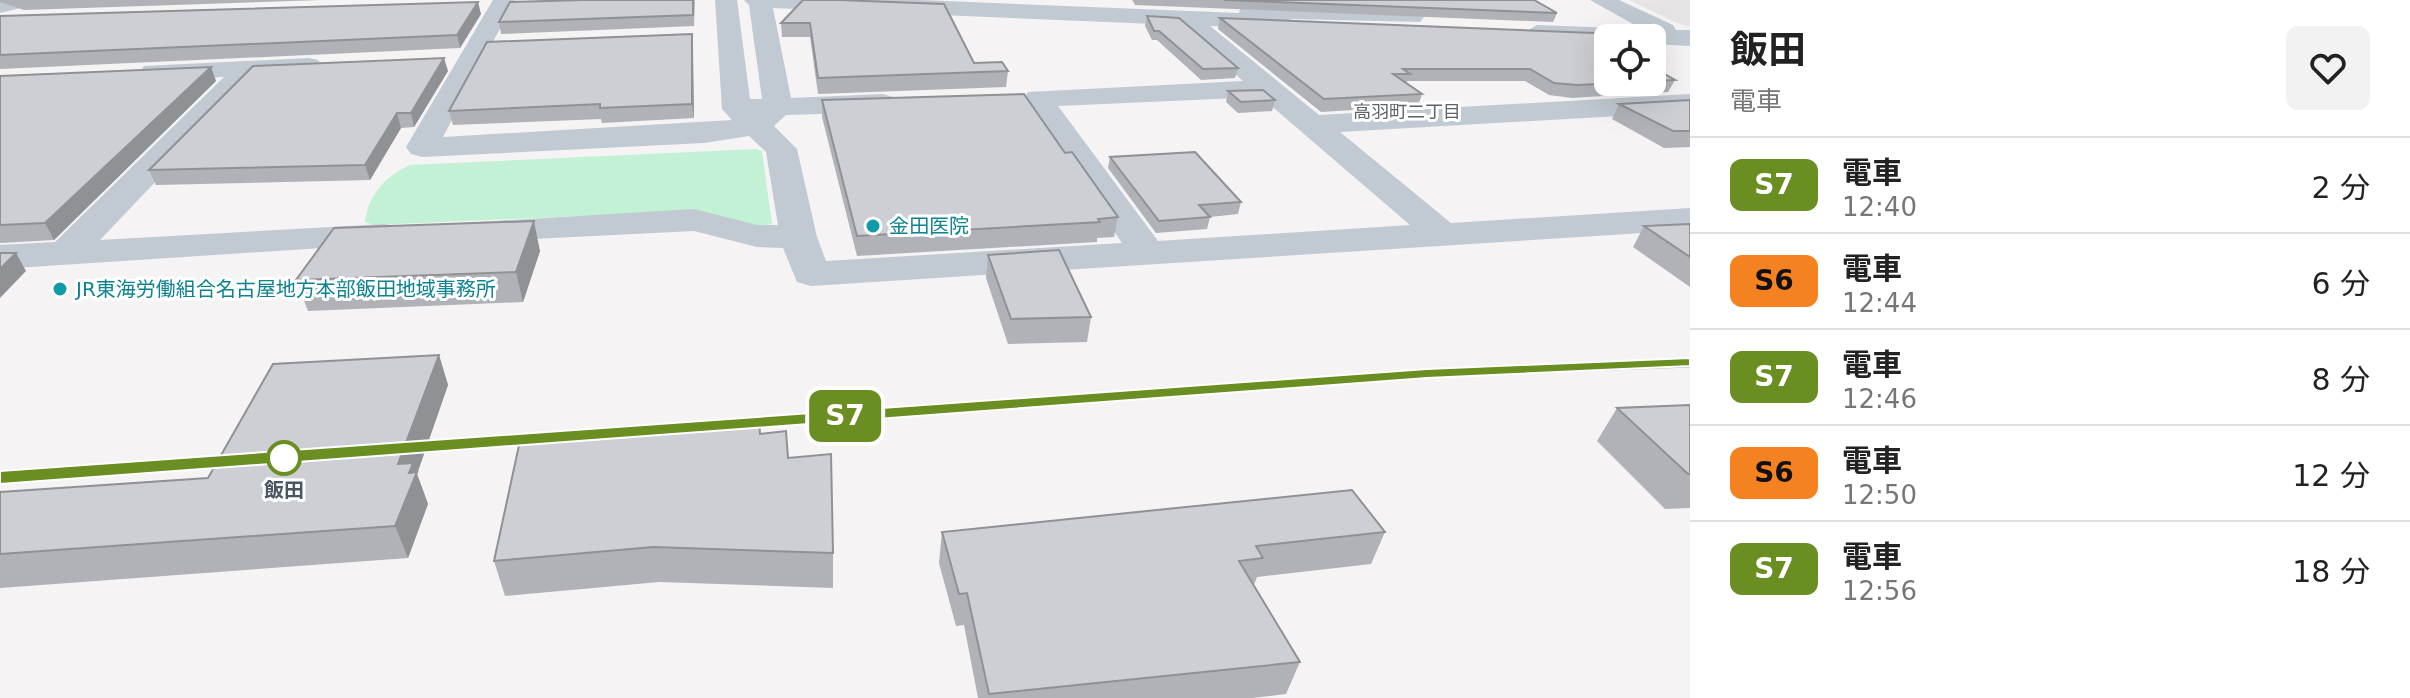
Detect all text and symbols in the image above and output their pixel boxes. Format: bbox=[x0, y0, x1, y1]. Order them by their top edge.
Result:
map controls bbox=[1594, 24, 1666, 96]
button: locate bbox=[1594, 24, 1666, 96]
button: heart bbox=[2286, 26, 2370, 110]
text: 飯田 bbox=[1730, 28, 1806, 72]
text: 電車 bbox=[1730, 86, 1782, 116]
district label: 高羽町二丁目 bbox=[1353, 101, 1461, 122]
text: 電車 bbox=[1842, 155, 1902, 190]
text: S7 bbox=[1754, 168, 1794, 201]
text: 2 分 bbox=[2311, 170, 2370, 205]
text: 12:40 bbox=[1842, 192, 1917, 222]
place label: 金田医院 bbox=[889, 214, 969, 238]
marker: 金田医院 bbox=[864, 217, 882, 235]
text: 電車 bbox=[1842, 251, 1902, 286]
text: S6 bbox=[1754, 264, 1794, 297]
text: 6 分 bbox=[2311, 266, 2370, 301]
place label: JR東海労働組合名古屋地方本部飯田地域事務所 bbox=[74, 277, 496, 301]
marker: JR東海労働組合名古屋地方本部飯田地域事務所 bbox=[51, 280, 69, 298]
text: 12:44 bbox=[1842, 288, 1917, 318]
text: 電車 bbox=[1842, 347, 1902, 382]
text: S7 bbox=[1754, 360, 1794, 393]
text: 8 分 bbox=[2311, 362, 2370, 397]
text: 12:46 bbox=[1842, 384, 1917, 414]
line badge: S7 bbox=[809, 390, 881, 442]
text: S7 bbox=[825, 399, 865, 432]
marker: 飯田 bbox=[267, 441, 301, 475]
text: 電車 bbox=[1842, 443, 1902, 478]
text: S6 bbox=[1754, 456, 1794, 489]
text: 12 分 bbox=[2292, 458, 2370, 493]
place label: 飯田 bbox=[264, 478, 304, 502]
text: 12:50 bbox=[1842, 480, 1917, 510]
text: 電車 bbox=[1842, 539, 1902, 574]
text: S7 bbox=[1754, 552, 1794, 585]
text: 18 分 bbox=[2292, 554, 2370, 589]
text: 12:56 bbox=[1842, 576, 1917, 606]

